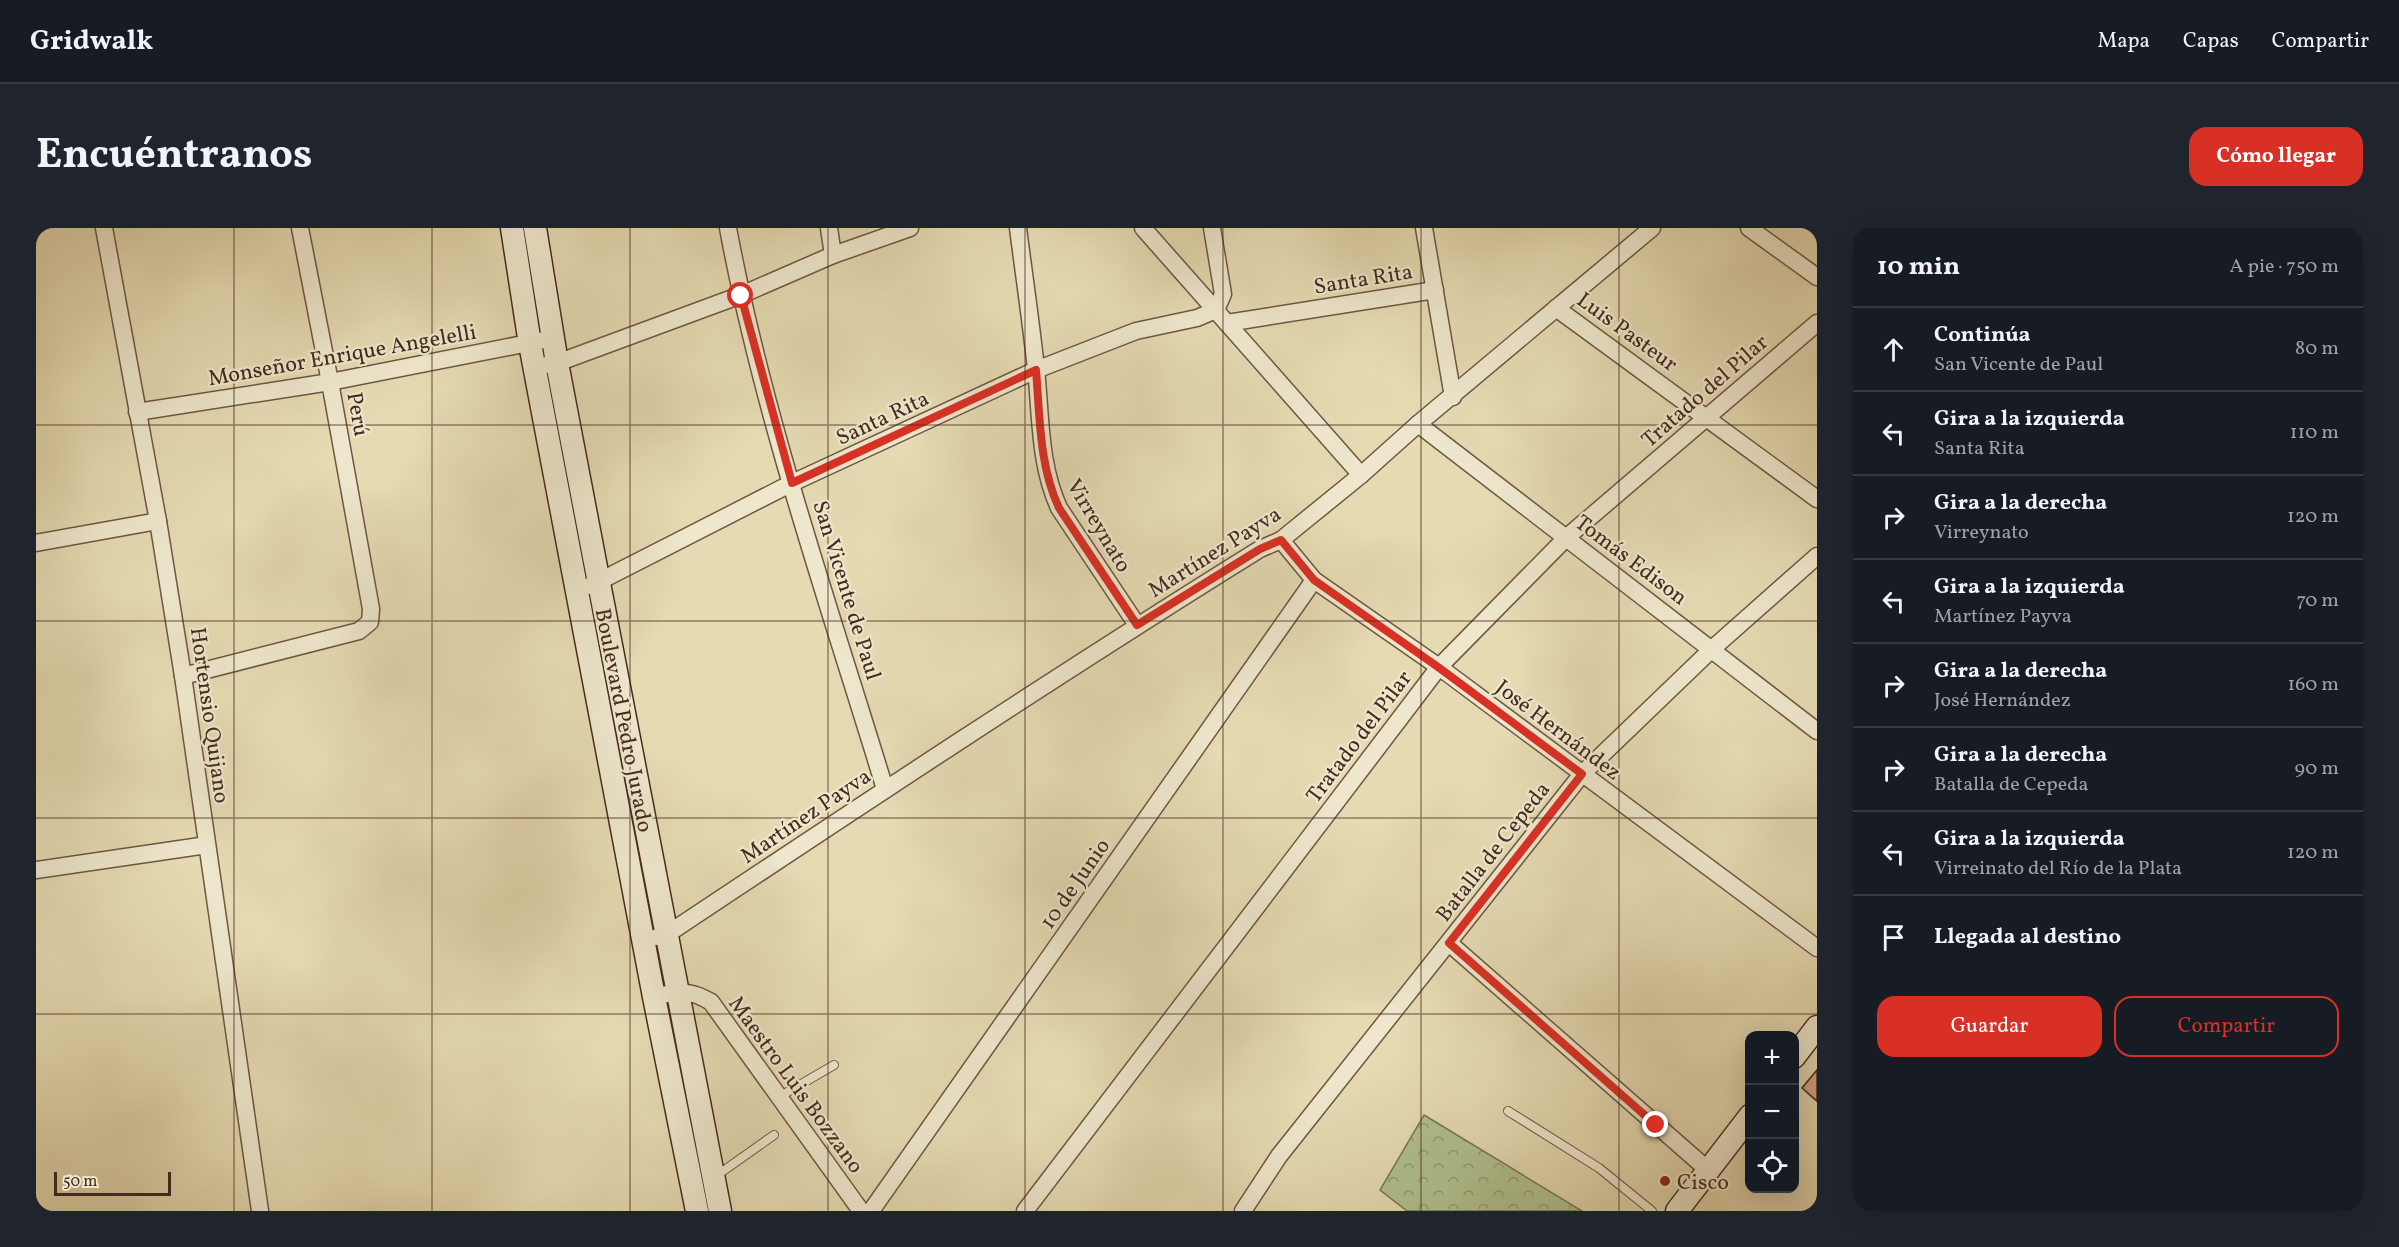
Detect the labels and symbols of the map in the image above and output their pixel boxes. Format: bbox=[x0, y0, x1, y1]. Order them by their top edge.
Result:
street label: Santa Rita bbox=[1312, 257, 1415, 304]
route start bbox=[727, 282, 753, 308]
street label: Luis Pasteur bbox=[1570, 286, 1683, 380]
street label: Monseñor Enrique Angelelli bbox=[206, 318, 479, 395]
street label: Tratado del Pilar bbox=[1635, 328, 1776, 456]
street label: Santa Rita bbox=[831, 384, 935, 454]
street label: Perú bbox=[337, 390, 376, 439]
street label: Virreynato bbox=[1058, 474, 1138, 579]
street label: San Vicente de Paul bbox=[804, 497, 888, 684]
street label: Martínez Payva bbox=[1143, 500, 1288, 606]
street label: Tomás Edison bbox=[1568, 508, 1693, 614]
street label: Boulevard Pedro Jurado bbox=[586, 606, 659, 835]
street label: Hortensio Quijano bbox=[181, 625, 236, 805]
street label: Tratado del Pilar bbox=[1300, 665, 1420, 810]
street label: José Hernández bbox=[1488, 673, 1627, 789]
street label: Martínez Payva bbox=[735, 762, 878, 872]
street label: Batalla de Cepeda bbox=[1429, 776, 1559, 929]
street label: 10 de Junio bbox=[1033, 833, 1119, 936]
street label: Maestro Luis Bozzano bbox=[720, 990, 870, 1181]
route end bbox=[1642, 1111, 1668, 1137]
place label: Cisco bbox=[1677, 1168, 1729, 1199]
scale bar bbox=[54, 1169, 171, 1196]
marker: Cisco bbox=[1658, 1174, 1672, 1188]

